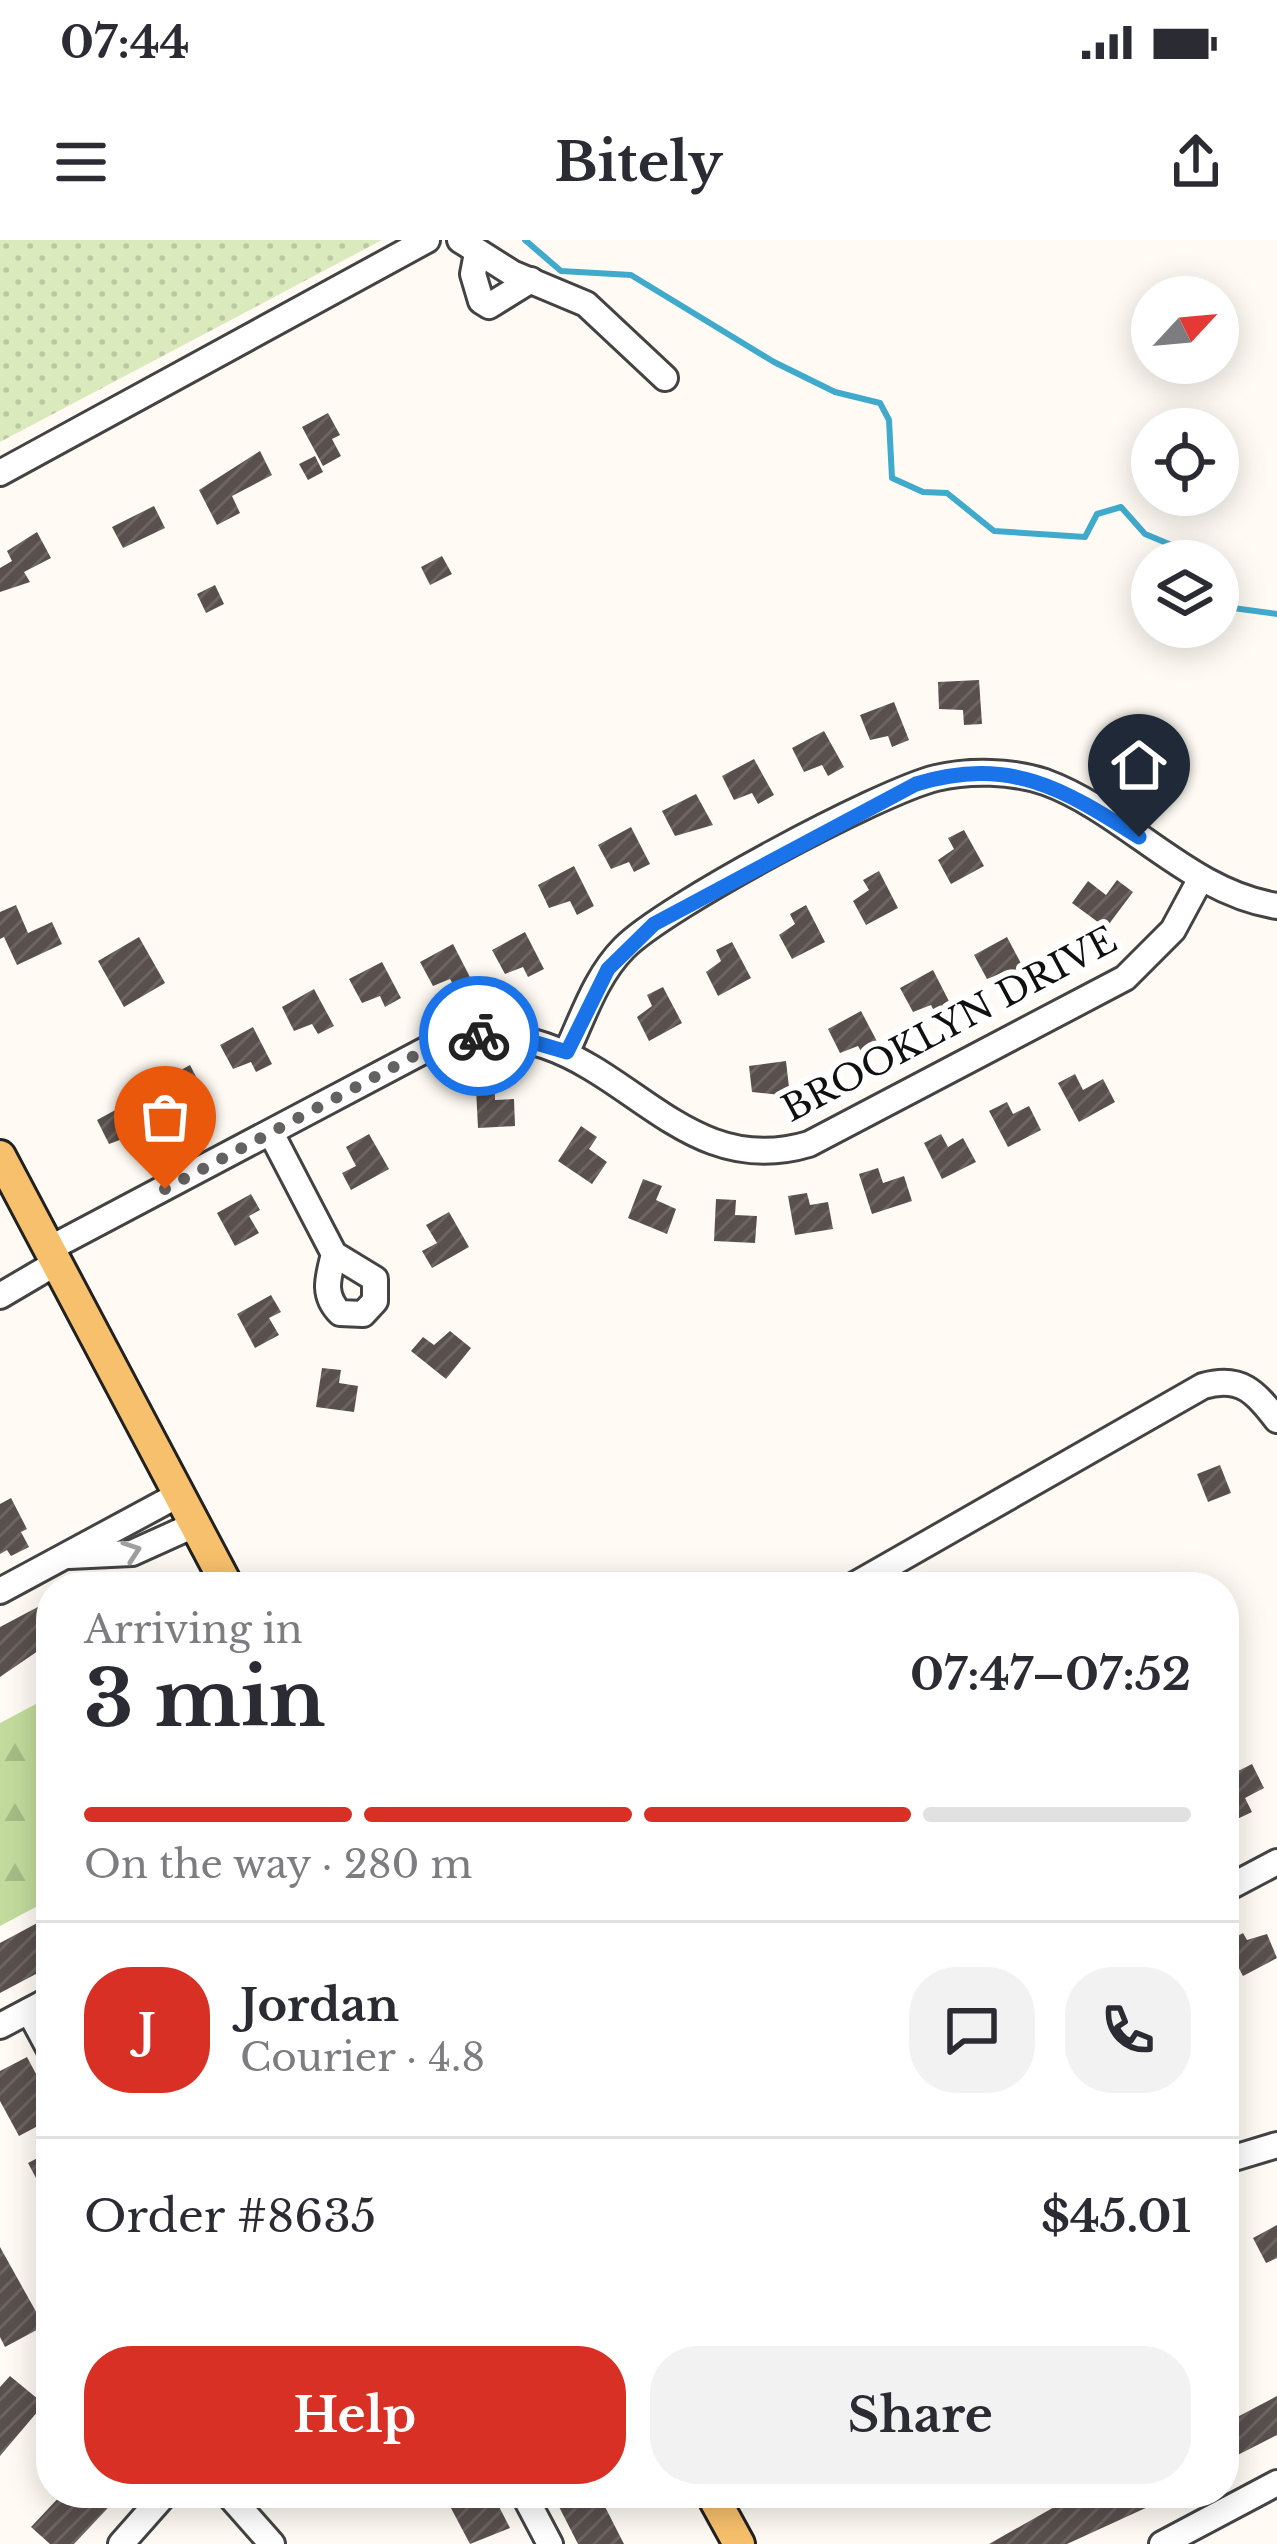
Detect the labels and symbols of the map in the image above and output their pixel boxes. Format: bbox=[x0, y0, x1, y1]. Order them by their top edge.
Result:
north arrow bbox=[1131, 276, 1239, 384]
pin bbox=[1088, 714, 1190, 837]
street label: BROOKLYN DRIVE bbox=[774, 917, 1124, 1132]
courier bbox=[419, 976, 539, 1096]
pin bbox=[114, 1066, 216, 1189]
one-way arrow bbox=[121, 1540, 142, 1565]

